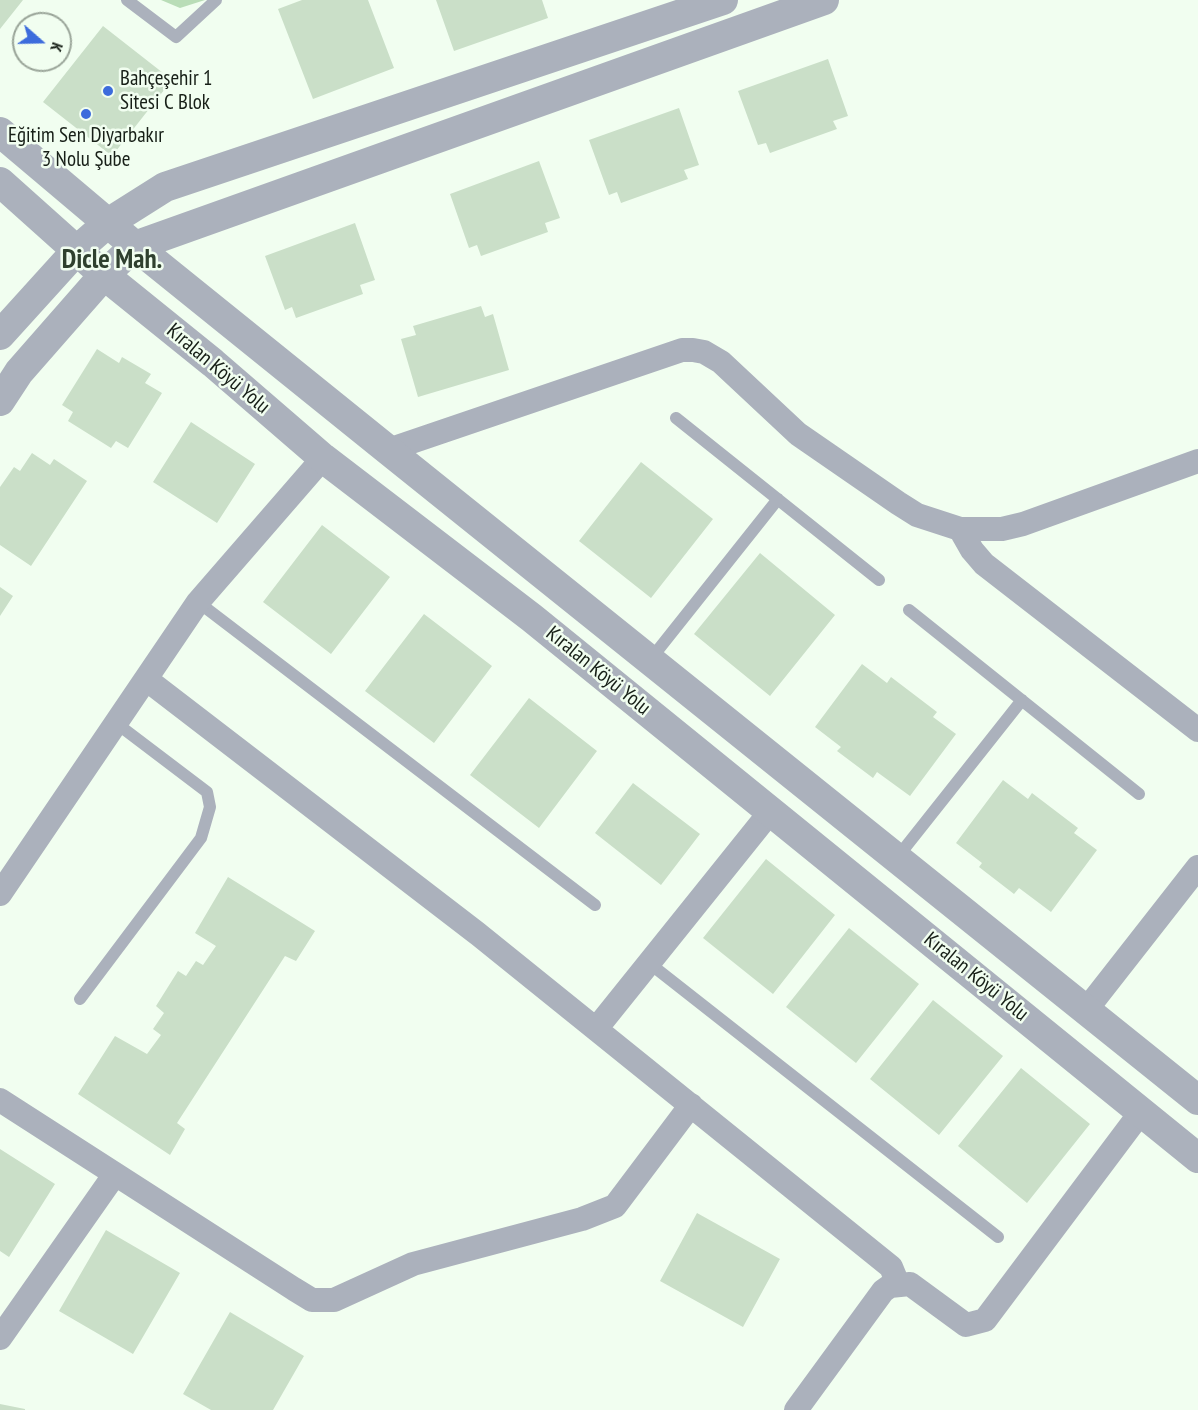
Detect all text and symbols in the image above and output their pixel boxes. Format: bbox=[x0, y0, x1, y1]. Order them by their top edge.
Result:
north arrow bbox=[12, 12, 72, 72]
text: K bbox=[46, 40, 68, 55]
place label: Bahçeşehir 1 Sitesi C Blok bbox=[120, 66, 213, 116]
marker: Bahçeşehir 1 Sitesi C Blok bbox=[101, 84, 115, 98]
marker: Eğitim Sen Diyarbakır 3 Nolu Şube bbox=[79, 107, 93, 121]
place label: Eğitim Sen Diyarbakır 3 Nolu Şube bbox=[8, 123, 164, 173]
district label: Dicle Mah. bbox=[62, 244, 162, 276]
street label: Kıralan Köyü Yolu bbox=[161, 319, 275, 419]
street label: Kıralan Köyü Yolu bbox=[541, 621, 655, 721]
street label: Kıralan Köyü Yolu bbox=[919, 927, 1033, 1027]

